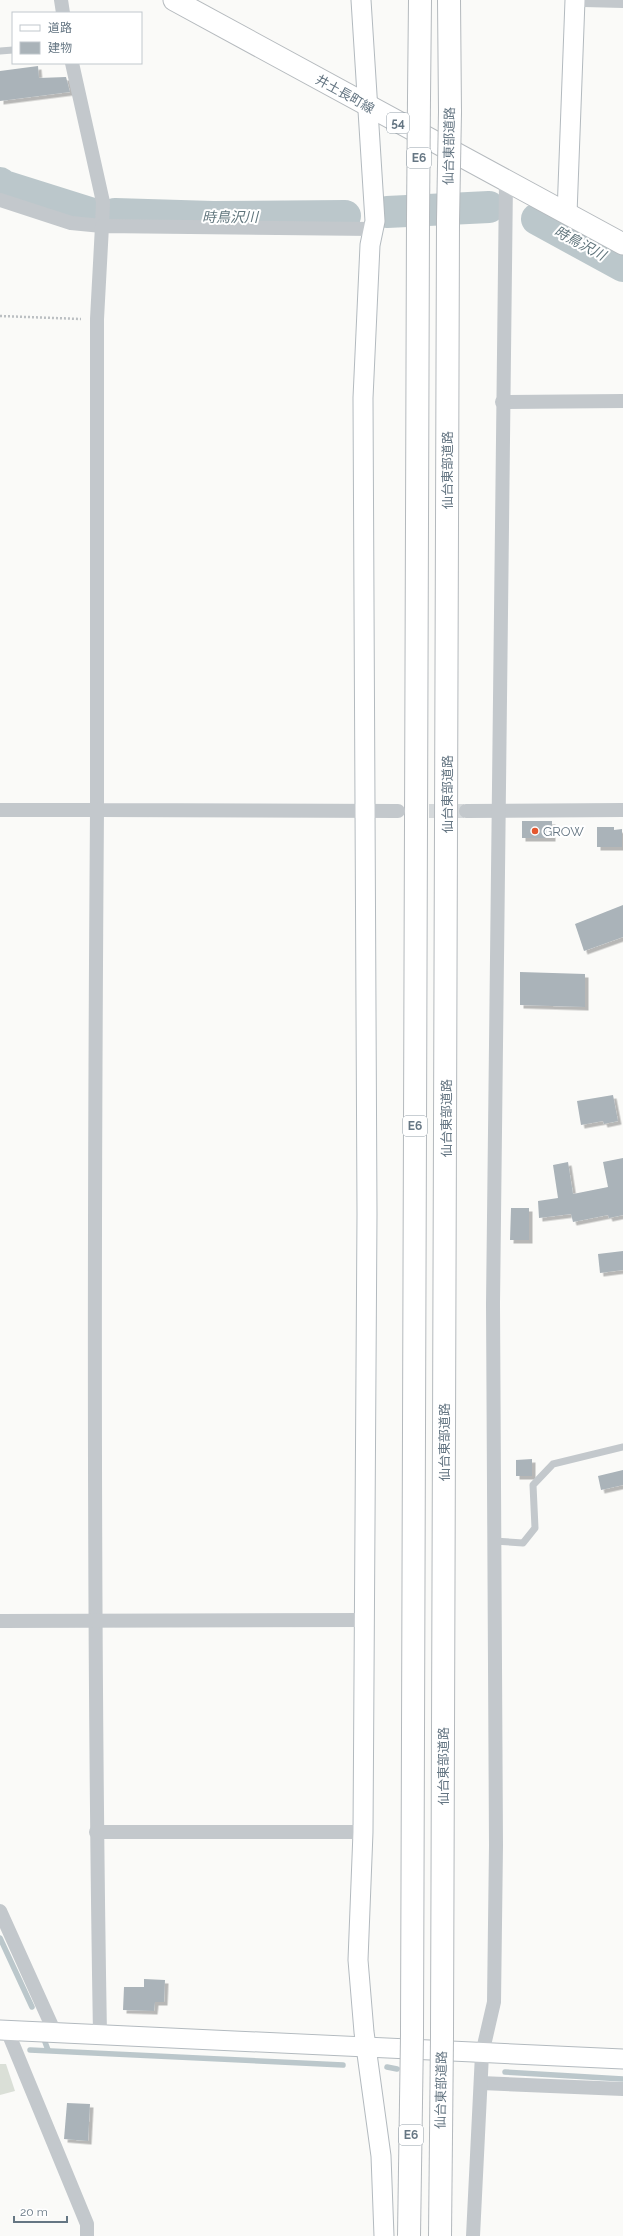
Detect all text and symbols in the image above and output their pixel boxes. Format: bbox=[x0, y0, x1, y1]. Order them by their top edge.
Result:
legend bbox=[12, 12, 142, 64]
text: 道路 bbox=[48, 21, 72, 35]
text: 建物 bbox=[48, 41, 72, 55]
street label: 井土長町線 bbox=[313, 72, 377, 116]
street label: 仙台東部道路 bbox=[441, 107, 457, 185]
road number: 54 bbox=[387, 113, 409, 133]
road number: E6 bbox=[407, 148, 431, 168]
water label: 時鳥沢川 bbox=[202, 209, 260, 225]
water label: 時鳥沢川 bbox=[552, 223, 610, 264]
street label: 仙台東部道路 bbox=[440, 431, 455, 509]
street label: 仙台東部道路 bbox=[440, 755, 455, 833]
place label: GROW bbox=[543, 824, 584, 839]
marker: GROW bbox=[530, 826, 540, 836]
street label: 仙台東部道路 bbox=[439, 1079, 454, 1157]
road number: E6 bbox=[403, 1116, 427, 1136]
street label: 仙台東部道路 bbox=[437, 1403, 452, 1481]
street label: 仙台東部道路 bbox=[436, 1727, 451, 1805]
street label: 仙台東部道路 bbox=[433, 2051, 449, 2129]
road number: E6 bbox=[399, 2125, 423, 2145]
scale bar bbox=[14, 2198, 67, 2224]
text: 20 m bbox=[20, 2205, 48, 2219]

